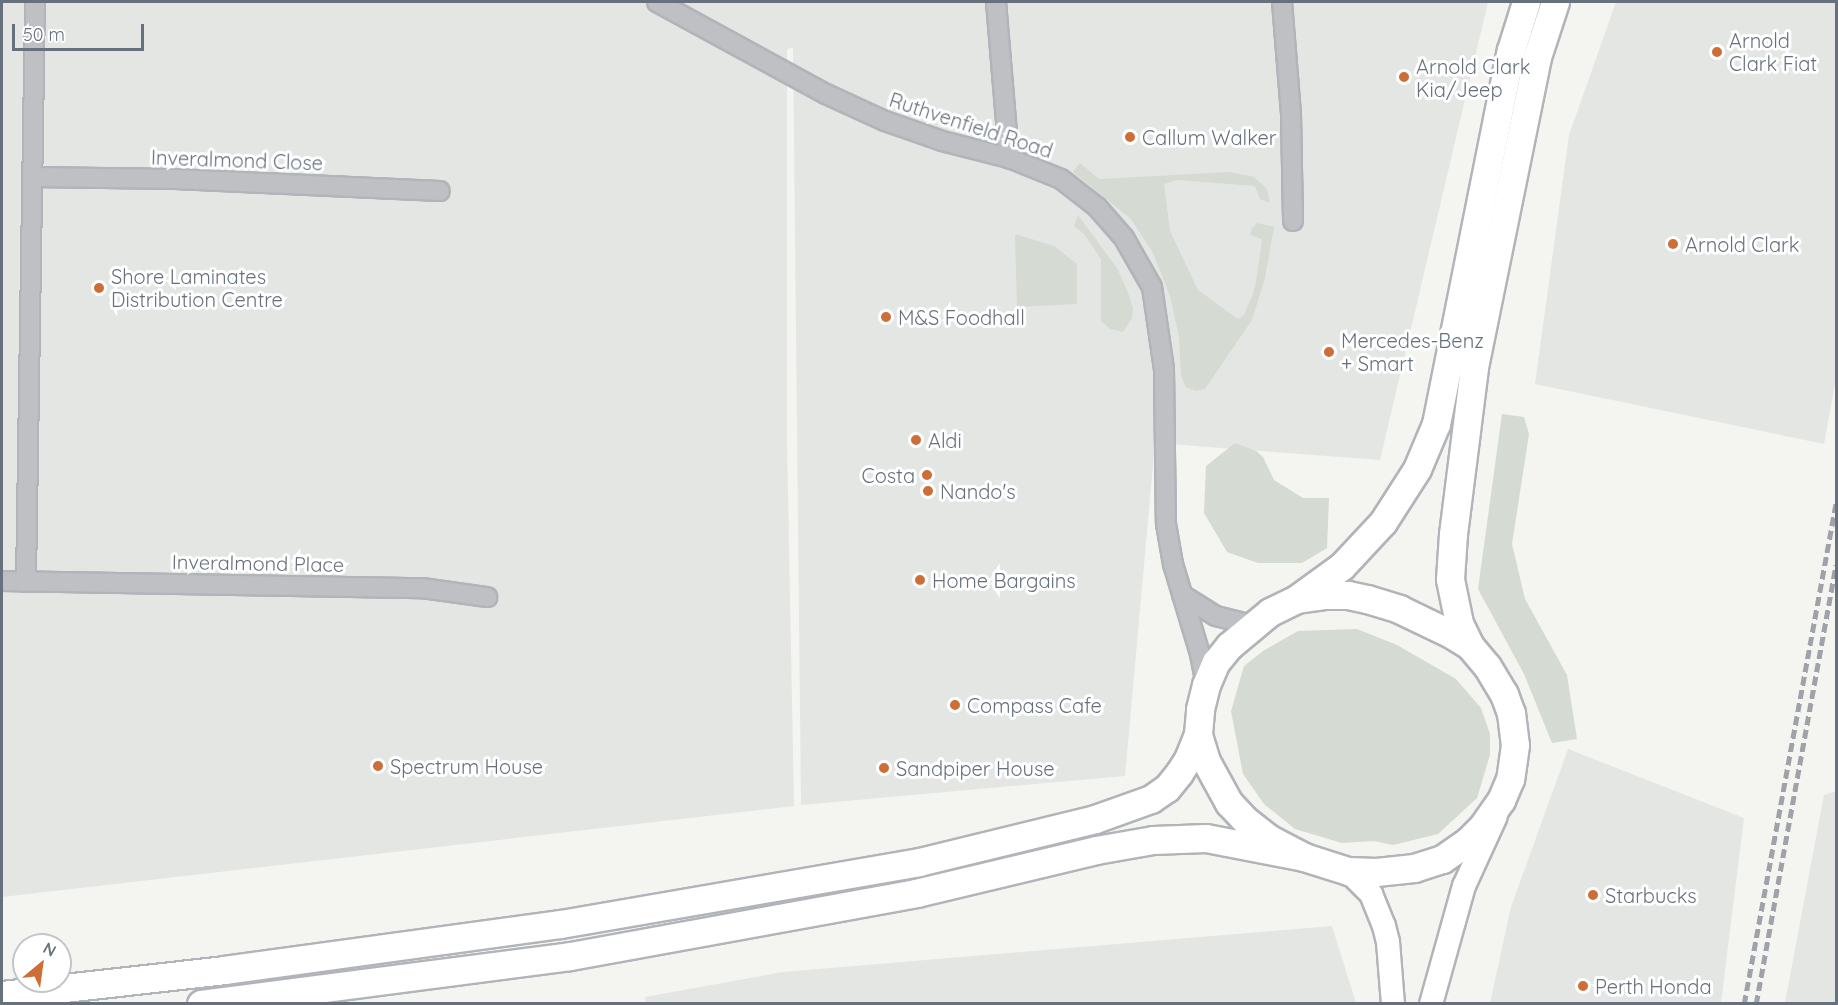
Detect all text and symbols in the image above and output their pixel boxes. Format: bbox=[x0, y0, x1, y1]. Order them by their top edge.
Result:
scale bar bbox=[15, 12, 147, 50]
text: 50 m bbox=[23, 23, 65, 46]
place label: Arnold Clark Fiat bbox=[1729, 28, 1817, 75]
marker: Arnold Clark Fiat bbox=[1710, 45, 1724, 59]
place label: Arnold Clark Kia/Jeep bbox=[1416, 54, 1530, 101]
marker: Arnold Clark Kia/Jeep bbox=[1397, 70, 1411, 84]
street label: Ruthvenfield Road bbox=[886, 87, 1056, 163]
place label: Callum Walker bbox=[1142, 125, 1276, 149]
marker: Callum Walker bbox=[1123, 130, 1137, 144]
street label: Inveralmond Close bbox=[151, 145, 323, 175]
place label: Arnold Clark bbox=[1685, 232, 1799, 256]
marker: Arnold Clark bbox=[1666, 237, 1680, 251]
place label: Shore Laminates Distribution Centre bbox=[111, 264, 283, 311]
marker: Shore Laminates Distribution Centre bbox=[92, 281, 106, 295]
place label: M&S Foodhall bbox=[898, 305, 1025, 329]
marker: M&S Foodhall bbox=[879, 310, 893, 324]
place label: Mercedes-Benz + Smart bbox=[1341, 328, 1484, 375]
marker: Mercedes-Benz + Smart bbox=[1322, 345, 1336, 359]
place label: Aldi bbox=[928, 428, 962, 452]
marker: Aldi bbox=[909, 433, 923, 447]
place label: Costa bbox=[862, 463, 915, 487]
marker: Costa bbox=[920, 468, 934, 482]
place label: Nando's bbox=[940, 479, 1016, 503]
marker: Nando's bbox=[921, 484, 935, 498]
street label: Inveralmond Place bbox=[172, 549, 344, 577]
place label: Home Bargains bbox=[932, 568, 1076, 592]
marker: Home Bargains bbox=[913, 573, 927, 587]
place label: Compass Cafe bbox=[967, 693, 1102, 717]
marker: Compass Cafe bbox=[948, 698, 962, 712]
place label: Spectrum House bbox=[390, 754, 543, 778]
place label: Sandpiper House bbox=[896, 756, 1055, 780]
marker: Spectrum House bbox=[371, 759, 385, 773]
marker: Sandpiper House bbox=[877, 761, 891, 775]
place label: Starbucks bbox=[1605, 883, 1697, 907]
marker: Starbucks bbox=[1586, 888, 1600, 902]
north arrow bbox=[12, 933, 72, 993]
text: N bbox=[40, 937, 60, 961]
place label: Perth Honda bbox=[1595, 974, 1712, 998]
marker: Perth Honda bbox=[1576, 979, 1590, 993]

